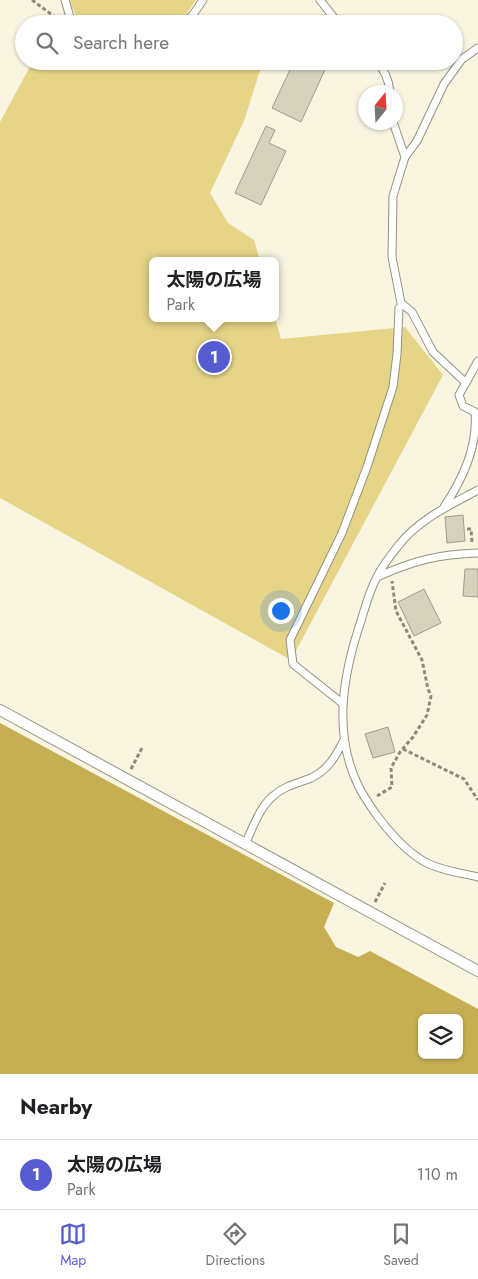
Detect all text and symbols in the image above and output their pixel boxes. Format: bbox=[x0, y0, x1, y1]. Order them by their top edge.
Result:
search box bbox=[15, 15, 463, 70]
icon: search bbox=[33, 29, 61, 57]
text: Search here bbox=[73, 29, 169, 56]
north arrow bbox=[358, 85, 403, 130]
popup bbox=[149, 257, 279, 322]
text: 太陽の広場 bbox=[166, 266, 262, 293]
text: Park bbox=[166, 293, 195, 316]
pin: 1 bbox=[198, 338, 230, 376]
your location bbox=[268, 598, 294, 624]
map controls bbox=[418, 1014, 463, 1059]
button: layers bbox=[418, 1014, 463, 1059]
text: Nearby bbox=[20, 1092, 92, 1122]
text: 太陽の広場 bbox=[67, 1151, 162, 1178]
text: 1 bbox=[32, 1163, 40, 1186]
text: 110 m bbox=[417, 1163, 458, 1186]
text: Park bbox=[67, 1178, 96, 1201]
tab: Map bbox=[59, 1220, 87, 1270]
tab: Directions bbox=[206, 1220, 265, 1270]
tab: Saved bbox=[383, 1220, 419, 1270]

